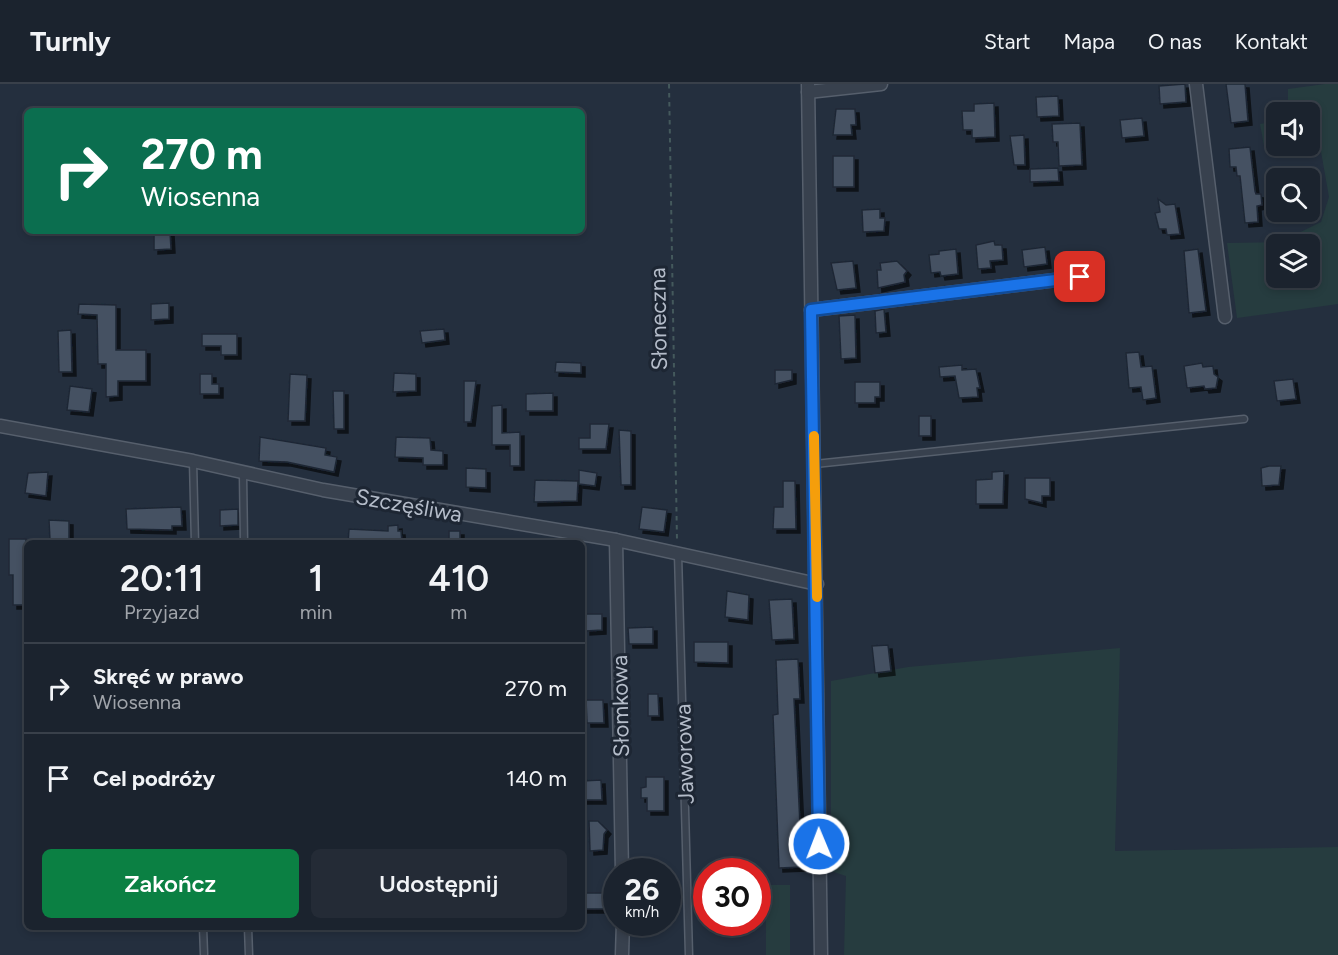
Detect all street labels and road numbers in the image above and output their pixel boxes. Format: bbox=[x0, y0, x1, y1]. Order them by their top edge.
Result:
street label: Słoneczna bbox=[644, 267, 673, 371]
street label: Szczęśliwa bbox=[354, 483, 464, 528]
street label: Słomkowa bbox=[606, 655, 635, 757]
street label: Jaworowa bbox=[669, 703, 700, 805]

